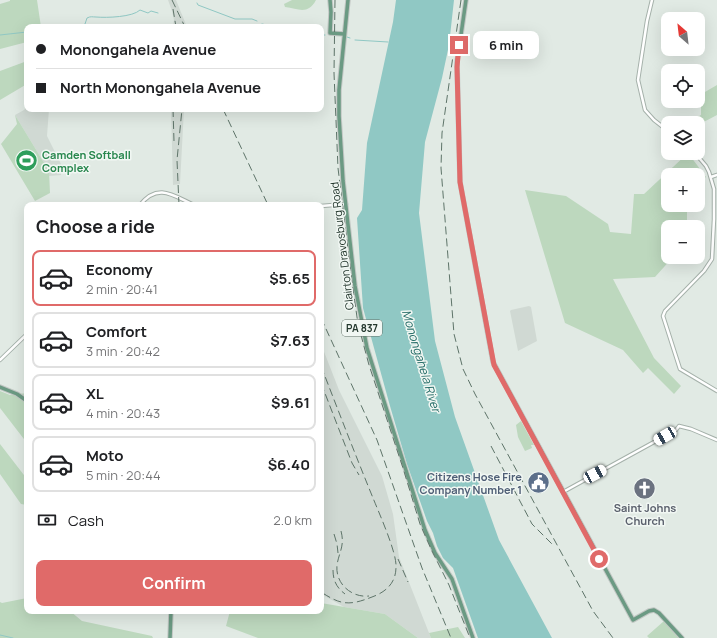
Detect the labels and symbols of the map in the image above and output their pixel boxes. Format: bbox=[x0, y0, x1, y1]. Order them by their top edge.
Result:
north arrow bbox=[661, 12, 705, 56]
callout: 6 min bbox=[473, 31, 539, 59]
route end bbox=[450, 36, 468, 54]
place label: Camden Softball Complex bbox=[42, 147, 131, 175]
sports icon: Camden Softball Complex bbox=[14, 148, 40, 174]
street label: Clairton Dravosburg Road bbox=[326, 181, 357, 311]
water label: Monongahela River bbox=[398, 308, 446, 416]
road number: PA 837 bbox=[342, 320, 382, 336]
car bbox=[652, 425, 678, 447]
car bbox=[582, 463, 608, 485]
place label: Citizens Hose Fire Company Number 1 bbox=[420, 469, 522, 497]
public building icon: Citizens Hose Fire Company Number 1 bbox=[525, 470, 551, 496]
church icon: Saint Johns Church bbox=[632, 475, 658, 501]
place label: Saint Johns Church bbox=[614, 500, 676, 528]
route start bbox=[590, 550, 608, 568]

